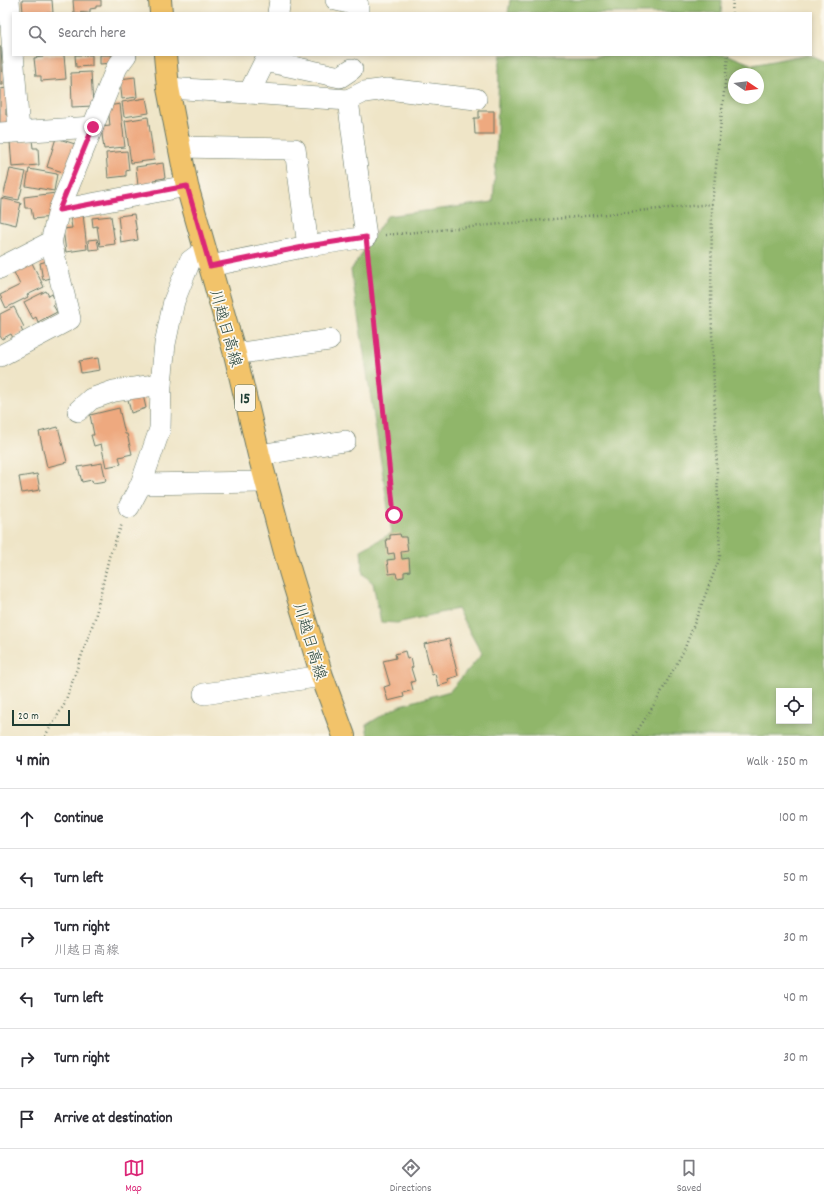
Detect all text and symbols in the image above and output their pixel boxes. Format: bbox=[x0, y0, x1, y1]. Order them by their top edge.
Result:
search box bbox=[12, 12, 812, 56]
icon: search bbox=[26, 23, 48, 45]
text: Search here bbox=[58, 23, 126, 45]
north arrow bbox=[728, 68, 764, 104]
route end bbox=[84, 118, 102, 136]
street label: 川越日高線 bbox=[203, 287, 247, 370]
road number: 15 bbox=[235, 385, 255, 411]
route start bbox=[385, 506, 403, 524]
street label: 川越日高線 bbox=[286, 600, 331, 683]
map controls bbox=[776, 688, 812, 724]
button: locate bbox=[776, 688, 812, 724]
scale bar bbox=[12, 708, 70, 727]
text: 20 m bbox=[18, 709, 39, 725]
text: 4 min bbox=[16, 750, 50, 774]
text: Walk · 250 m bbox=[746, 753, 808, 772]
icon: ahead bbox=[16, 808, 38, 830]
text: Continue bbox=[54, 808, 103, 830]
text: 100 m bbox=[779, 809, 808, 828]
icon: left bbox=[16, 868, 38, 890]
text: Turn left bbox=[54, 868, 103, 890]
text: 50 m bbox=[783, 869, 808, 888]
text: Turn right bbox=[54, 917, 110, 939]
icon: right bbox=[16, 928, 38, 950]
text: 30 m bbox=[783, 929, 808, 948]
text: 川越日高線 bbox=[54, 942, 119, 961]
icon: left bbox=[16, 988, 38, 1010]
text: Turn left bbox=[54, 988, 103, 1010]
text: 40 m bbox=[784, 989, 808, 1008]
icon: right bbox=[16, 1048, 38, 1070]
text: Turn right bbox=[54, 1048, 110, 1070]
text: 30 m bbox=[783, 1049, 808, 1068]
icon: arrive bbox=[16, 1108, 38, 1130]
text: Arrive at destination bbox=[54, 1108, 172, 1130]
tab: Map bbox=[123, 1157, 145, 1197]
tab: Directions bbox=[390, 1157, 432, 1197]
tab: Saved bbox=[677, 1157, 701, 1197]

